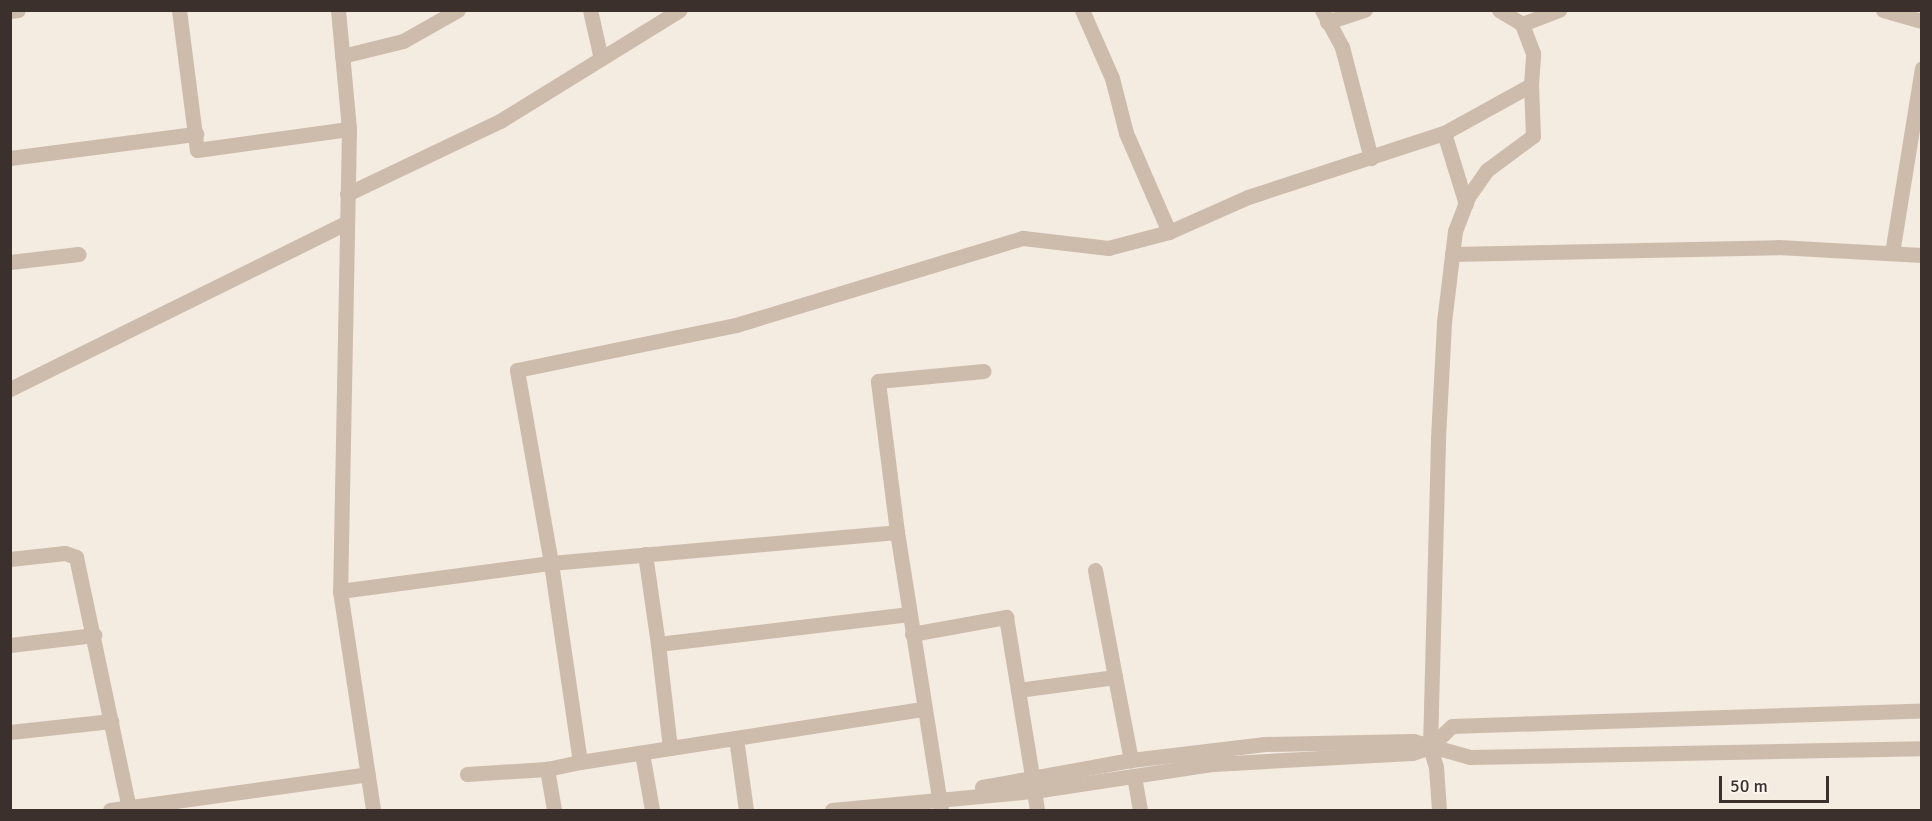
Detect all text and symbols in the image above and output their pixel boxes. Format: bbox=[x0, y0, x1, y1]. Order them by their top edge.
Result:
scale bar bbox=[1722, 764, 1832, 802]
text: 50 m bbox=[1730, 775, 1768, 797]

